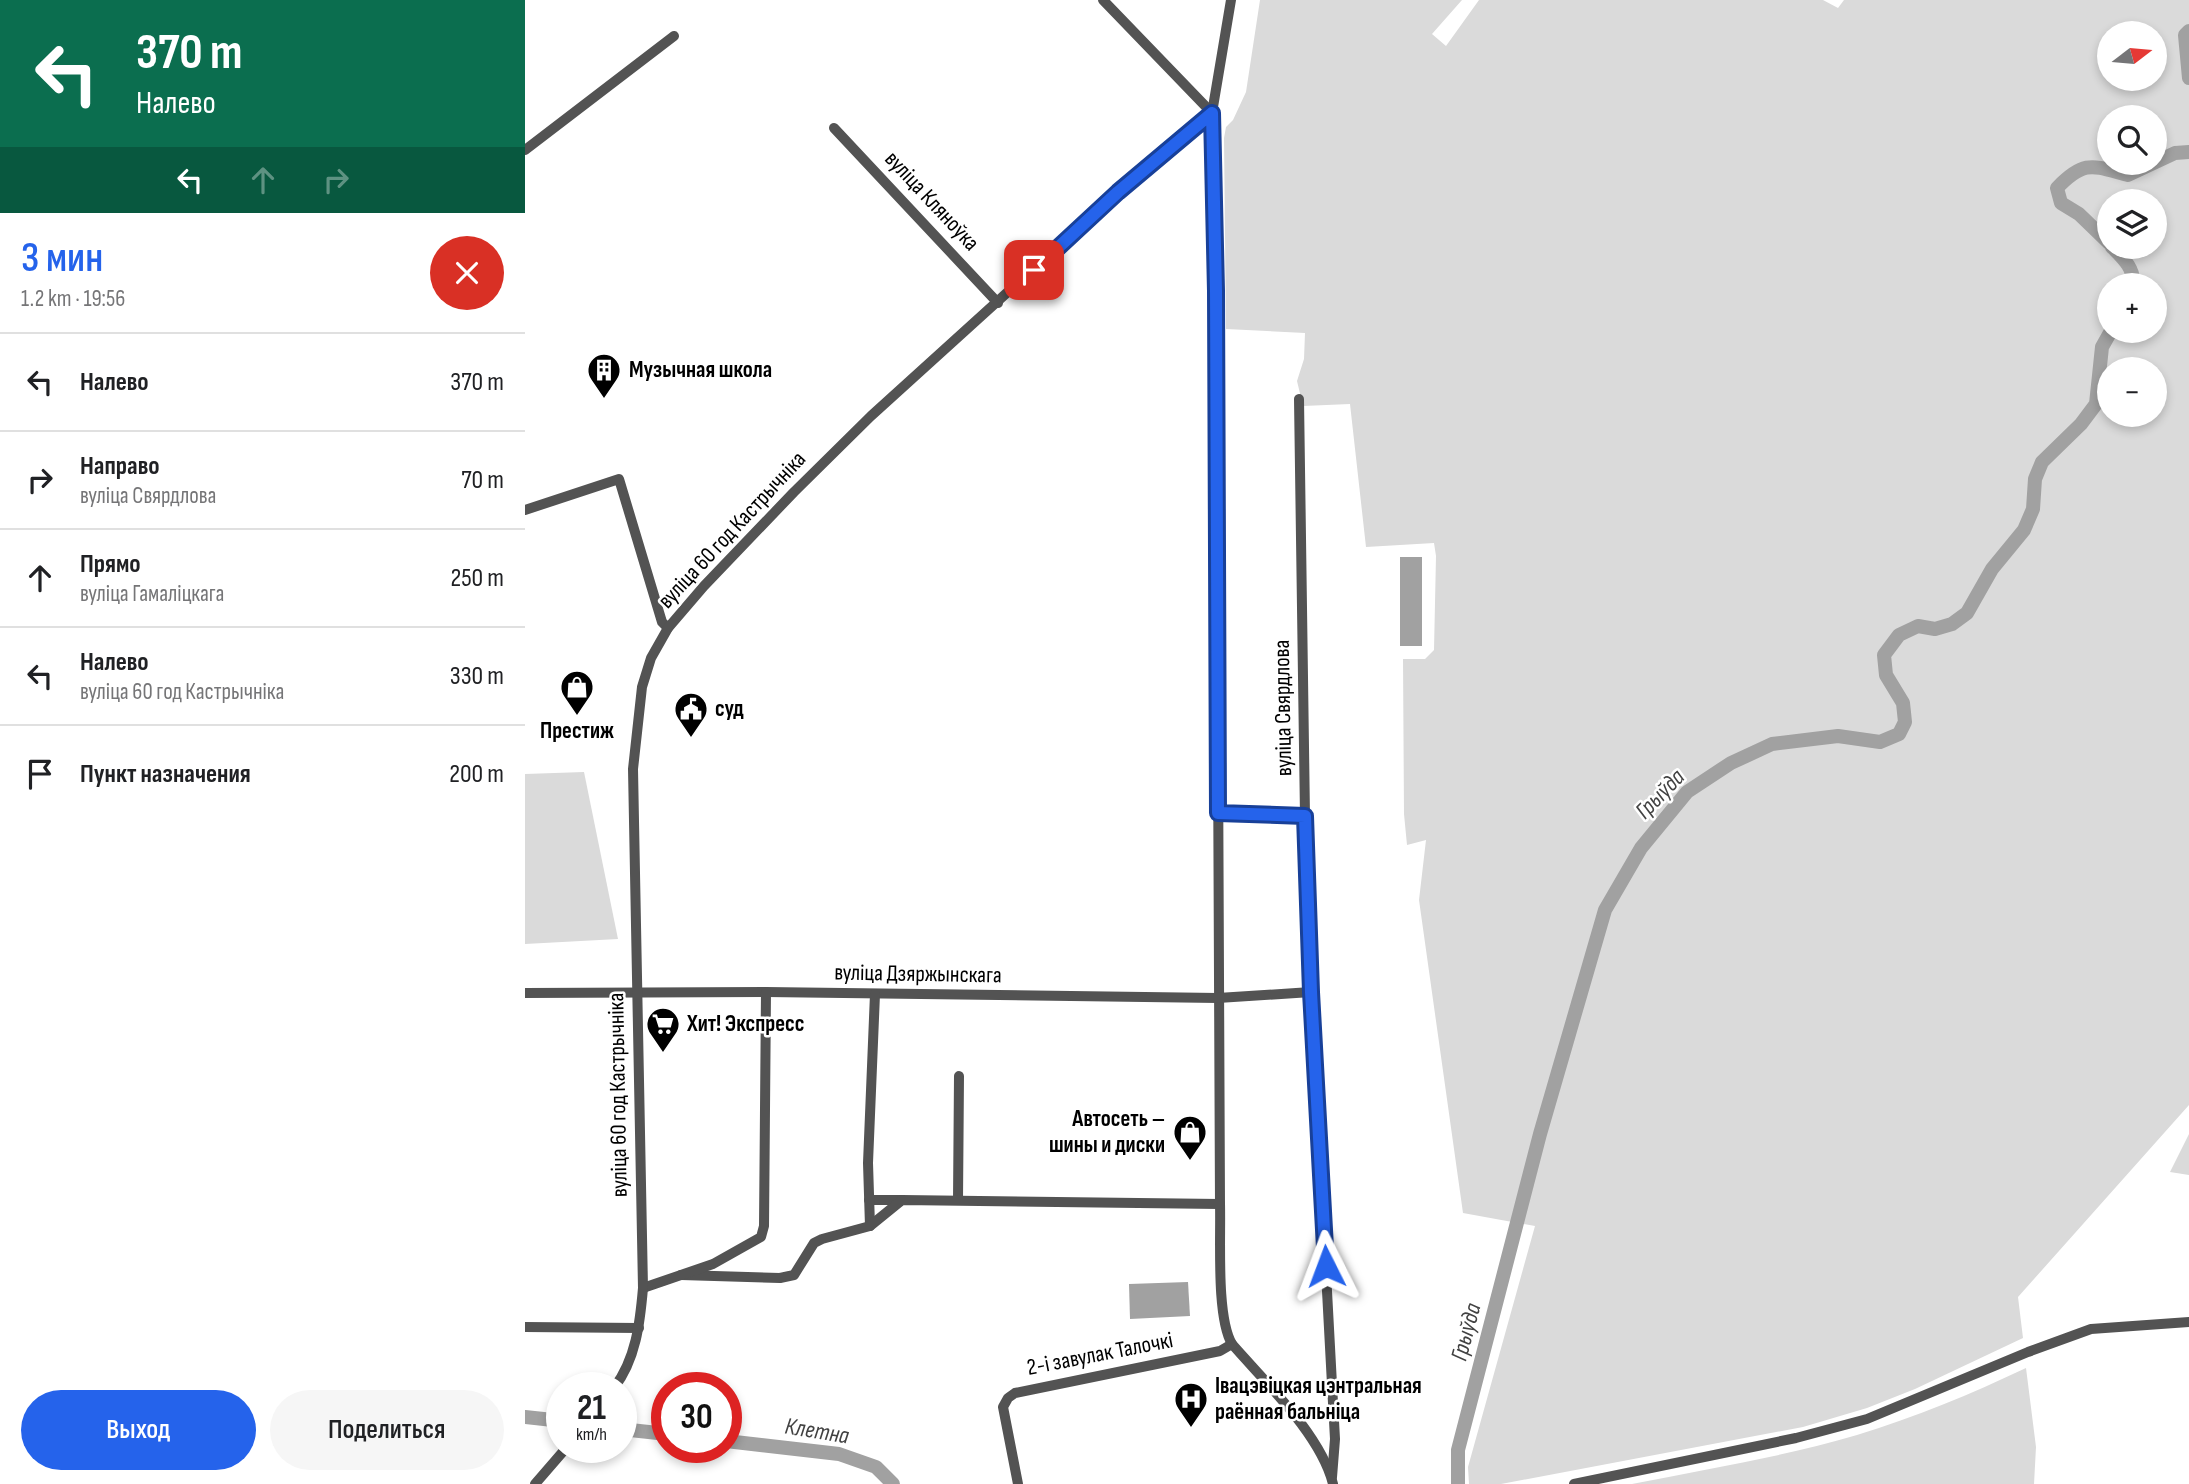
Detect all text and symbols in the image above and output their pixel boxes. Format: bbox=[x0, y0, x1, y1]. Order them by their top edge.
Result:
north arrow bbox=[2097, 21, 2167, 91]
map controls bbox=[2097, 21, 2167, 427]
text: 370 m bbox=[136, 24, 243, 83]
icon: left bbox=[21, 28, 112, 119]
text: Налево bbox=[136, 84, 216, 123]
button: search bbox=[2097, 105, 2167, 175]
street label: вуліца Кляноўка bbox=[879, 145, 985, 257]
icon: left bbox=[171, 161, 209, 199]
icon: ahead bbox=[244, 161, 282, 199]
icon: right bbox=[317, 161, 355, 199]
button: layers bbox=[2097, 189, 2167, 259]
text: 3 мин bbox=[21, 233, 103, 284]
button: close bbox=[430, 236, 504, 310]
pin bbox=[1004, 240, 1064, 300]
icon: arrive bbox=[1015, 251, 1053, 289]
button: + bbox=[2097, 273, 2167, 343]
text: 1.2 km · 19:56 bbox=[21, 285, 125, 313]
building icon: Музычная школа bbox=[585, 351, 623, 400]
place label: Музычная школа bbox=[629, 356, 772, 384]
button: − bbox=[2097, 357, 2167, 427]
icon: left bbox=[21, 363, 59, 401]
text: Налево bbox=[80, 367, 149, 398]
text: 370 m bbox=[450, 367, 504, 398]
street label: вуліца 60 год Кастрычніка bbox=[652, 446, 812, 614]
text: Направо bbox=[80, 451, 159, 482]
icon: right bbox=[21, 461, 59, 499]
text: 70 m bbox=[461, 465, 504, 496]
text: вуліца Свярдлова bbox=[80, 482, 216, 510]
text: Прямо bbox=[80, 549, 141, 580]
icon: ahead bbox=[21, 559, 59, 597]
text: 250 m bbox=[450, 563, 504, 594]
text: вуліца Гамаліцкага bbox=[80, 580, 224, 608]
street label: вуліца Свярдлова bbox=[1268, 640, 1298, 776]
text: Налево bbox=[80, 647, 149, 678]
icon: left bbox=[21, 657, 59, 695]
text: 330 m bbox=[450, 661, 504, 692]
shop icon: Престиж bbox=[558, 668, 596, 717]
text: вуліца 60 год Кастрычніка bbox=[80, 678, 284, 706]
public building icon: суд bbox=[672, 690, 710, 739]
place label: суд bbox=[715, 695, 744, 723]
place label: Престиж bbox=[540, 717, 614, 745]
icon: arrive bbox=[21, 755, 59, 793]
text: Пункт назначения bbox=[80, 759, 251, 790]
text: 200 m bbox=[449, 759, 504, 790]
water label: Грыўда bbox=[1629, 763, 1691, 825]
street label: вуліца Дзяржынскага bbox=[834, 959, 1002, 989]
street label: вуліца 60 год Кастрычніка bbox=[602, 993, 634, 1197]
supermarket icon: Хит! Экспресс bbox=[644, 1005, 682, 1054]
place label: Хит! Экспресс bbox=[686, 1010, 804, 1038]
place label: Автосеть – шины и диски bbox=[1049, 1105, 1165, 1159]
shop icon: Автосеть – шины и диски bbox=[1171, 1113, 1209, 1162]
position arrow bbox=[1289, 1229, 1363, 1303]
water label: Грыўда bbox=[1444, 1300, 1488, 1364]
street label: 2-і завулак Талочкі bbox=[1025, 1326, 1175, 1382]
speed limit sign: 30 bbox=[651, 1372, 742, 1463]
place label: Івацэвіцкая цэнтральная раённая бальніца bbox=[1215, 1372, 1422, 1426]
hospital icon: Івацэвіцкая цэнтральная раённая бальніца bbox=[1172, 1380, 1210, 1429]
text: 21 bbox=[577, 1387, 606, 1430]
button: Выход bbox=[21, 1390, 256, 1470]
button: Поделиться bbox=[270, 1390, 504, 1470]
water label: Клетна bbox=[783, 1412, 851, 1450]
text: km/h bbox=[576, 1424, 607, 1445]

